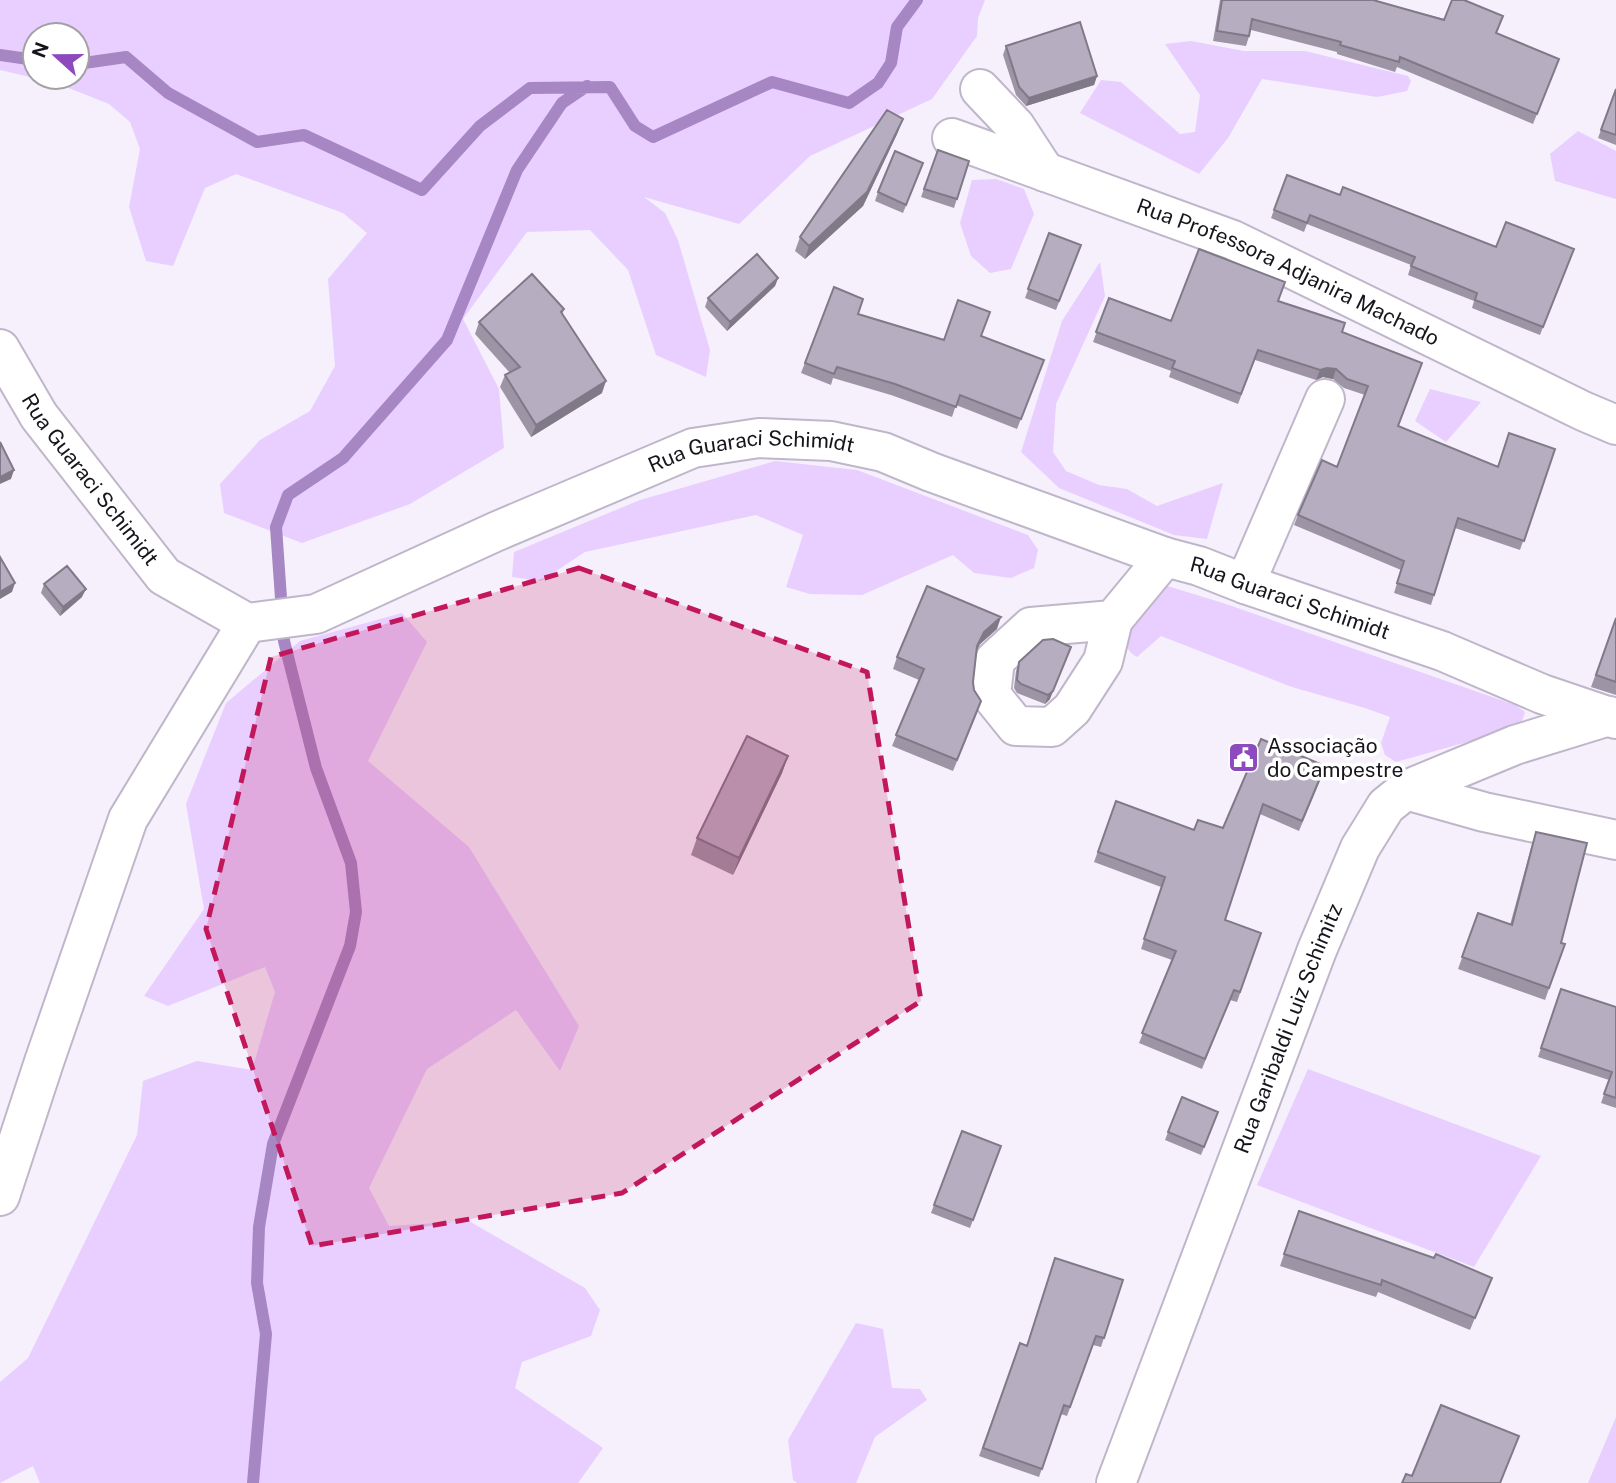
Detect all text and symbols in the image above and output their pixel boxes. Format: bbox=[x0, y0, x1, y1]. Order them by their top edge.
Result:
north arrow bbox=[21, 21, 91, 91]
text: N bbox=[27, 39, 53, 61]
street label: Rua Professora Adjanira Machado bbox=[1133, 193, 1443, 351]
street label: Rua Guaraci Schimidt bbox=[17, 389, 164, 570]
street label: Rua Guaraci Schimidt bbox=[644, 425, 857, 478]
street label: Rua Guaraci Schimidt bbox=[1188, 551, 1393, 644]
place label: Associação do Campestre bbox=[1267, 733, 1403, 782]
public building icon: Associação do Campestre bbox=[1227, 741, 1261, 775]
street label: Rua Garibaldi Luiz Schimitz bbox=[1228, 900, 1347, 1157]

